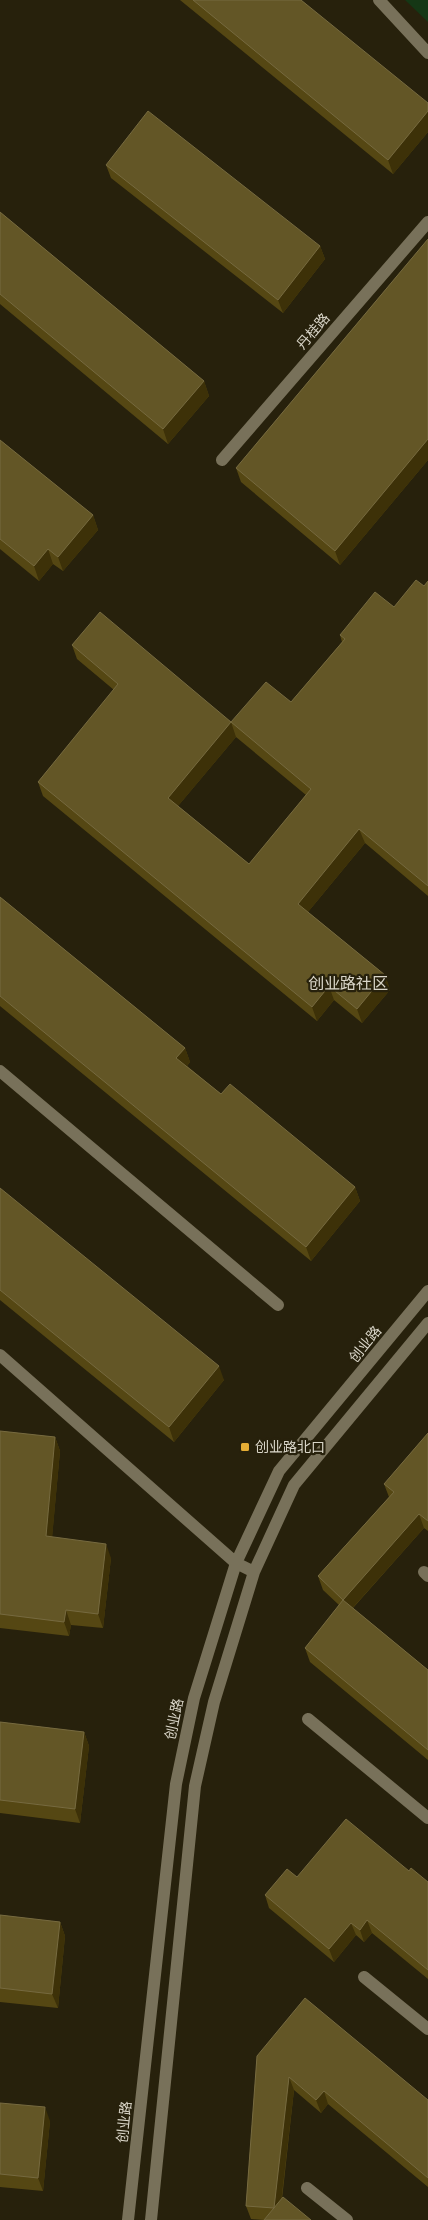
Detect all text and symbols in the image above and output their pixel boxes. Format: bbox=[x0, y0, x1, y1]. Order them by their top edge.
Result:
street label: 丹桂路 bbox=[292, 309, 334, 353]
district label: 创业路社区 bbox=[308, 973, 388, 993]
street label: 创业路 bbox=[345, 1322, 385, 1366]
place label: 创业路北口 bbox=[255, 1438, 325, 1456]
marker: 创业路北口 bbox=[239, 1441, 251, 1453]
street label: 创业路 bbox=[161, 1697, 187, 1741]
street label: 创业路 bbox=[113, 2100, 135, 2144]

